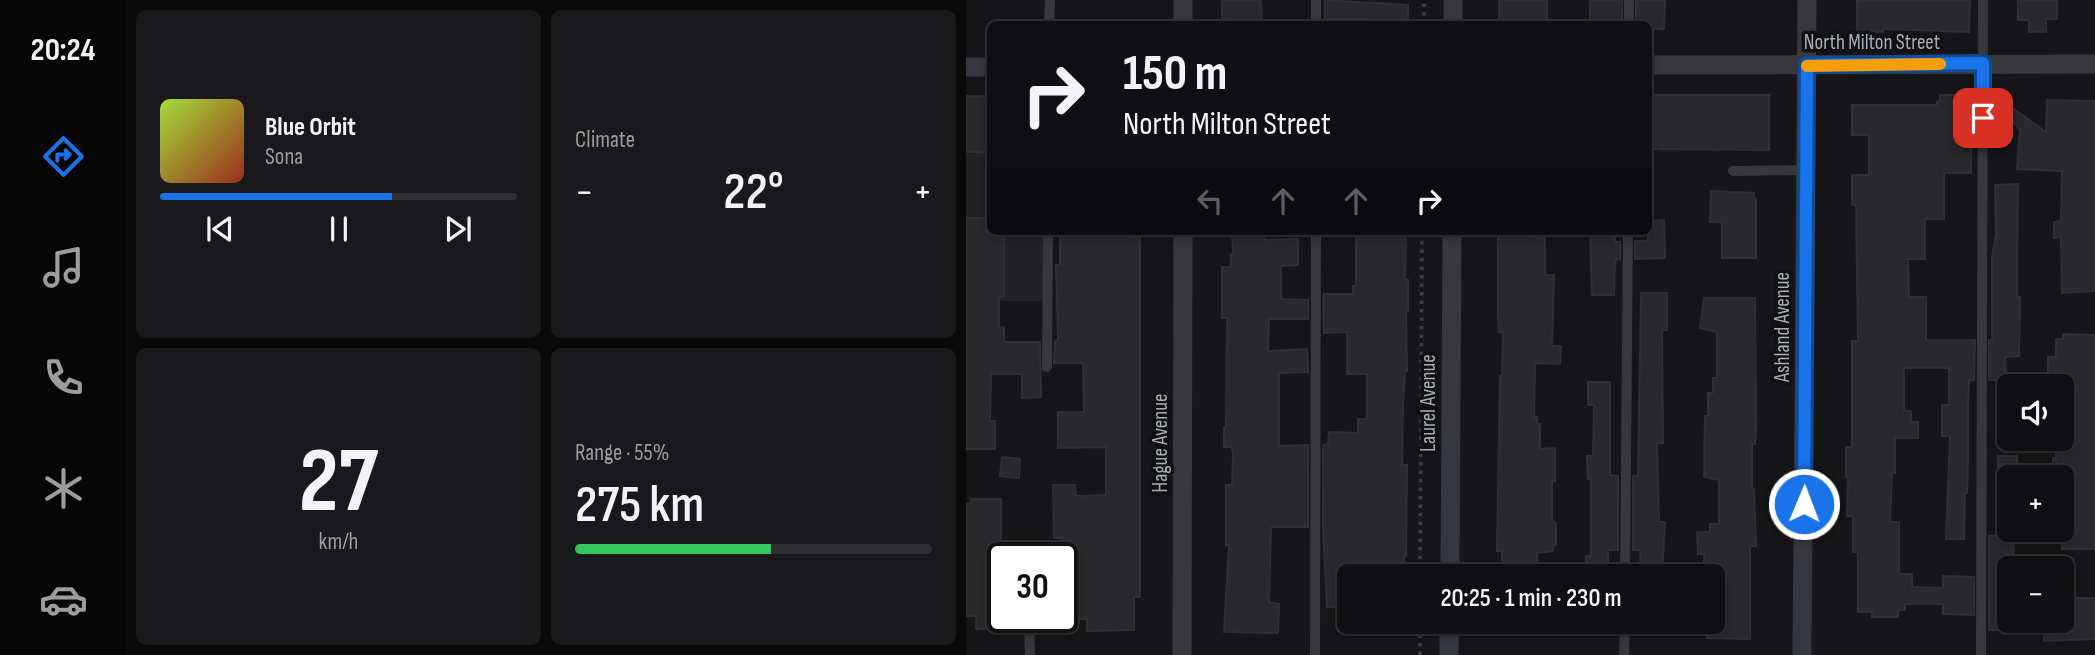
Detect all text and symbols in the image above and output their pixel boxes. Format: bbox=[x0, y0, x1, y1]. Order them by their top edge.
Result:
street label: North Milton Street bbox=[1804, 30, 1940, 55]
text: 20:24 bbox=[31, 31, 95, 70]
text: 150 m bbox=[1123, 45, 1227, 104]
icon: right bbox=[1008, 49, 1099, 140]
pin bbox=[1953, 88, 2013, 148]
icon: arrive bbox=[1964, 99, 2002, 137]
text: North Milton Street bbox=[1123, 105, 1331, 144]
text: Blue Orbit bbox=[265, 112, 356, 143]
text: Climate bbox=[575, 126, 635, 154]
icon: directions bbox=[39, 132, 88, 181]
text: Sona bbox=[265, 143, 303, 171]
text: 22° bbox=[723, 161, 784, 224]
text: − bbox=[575, 170, 594, 215]
text: + bbox=[913, 170, 932, 215]
icon: left bbox=[1191, 182, 1229, 220]
icon: ahead bbox=[1264, 182, 1302, 220]
icon: ahead bbox=[1337, 182, 1375, 220]
icon: right bbox=[1410, 182, 1448, 220]
icon: previous bbox=[201, 210, 239, 248]
icon: pause bbox=[320, 210, 358, 248]
icon: next bbox=[439, 210, 477, 248]
icon: music bbox=[39, 243, 88, 292]
street label: Ashland Avenue bbox=[1770, 272, 1795, 383]
icon: phone bbox=[39, 353, 88, 402]
street label: Laurel Avenue bbox=[1416, 354, 1441, 452]
map controls bbox=[1997, 374, 2074, 633]
button: sound bbox=[1997, 374, 2074, 451]
street label: Hague Avenue bbox=[1148, 393, 1173, 493]
text: 27 bbox=[299, 428, 378, 537]
text: Range · 55% bbox=[575, 439, 669, 467]
icon: climate bbox=[39, 464, 88, 513]
button: + bbox=[1997, 465, 2074, 542]
position arrow bbox=[1767, 467, 1841, 541]
text: 275 km bbox=[575, 474, 704, 537]
text: km/h bbox=[319, 528, 358, 556]
speed limit sign: 30 bbox=[987, 542, 1078, 633]
button: − bbox=[1997, 556, 2074, 633]
icon: car bbox=[39, 575, 88, 624]
text: 20:25 · 1 min · 230 m bbox=[1440, 583, 1622, 614]

